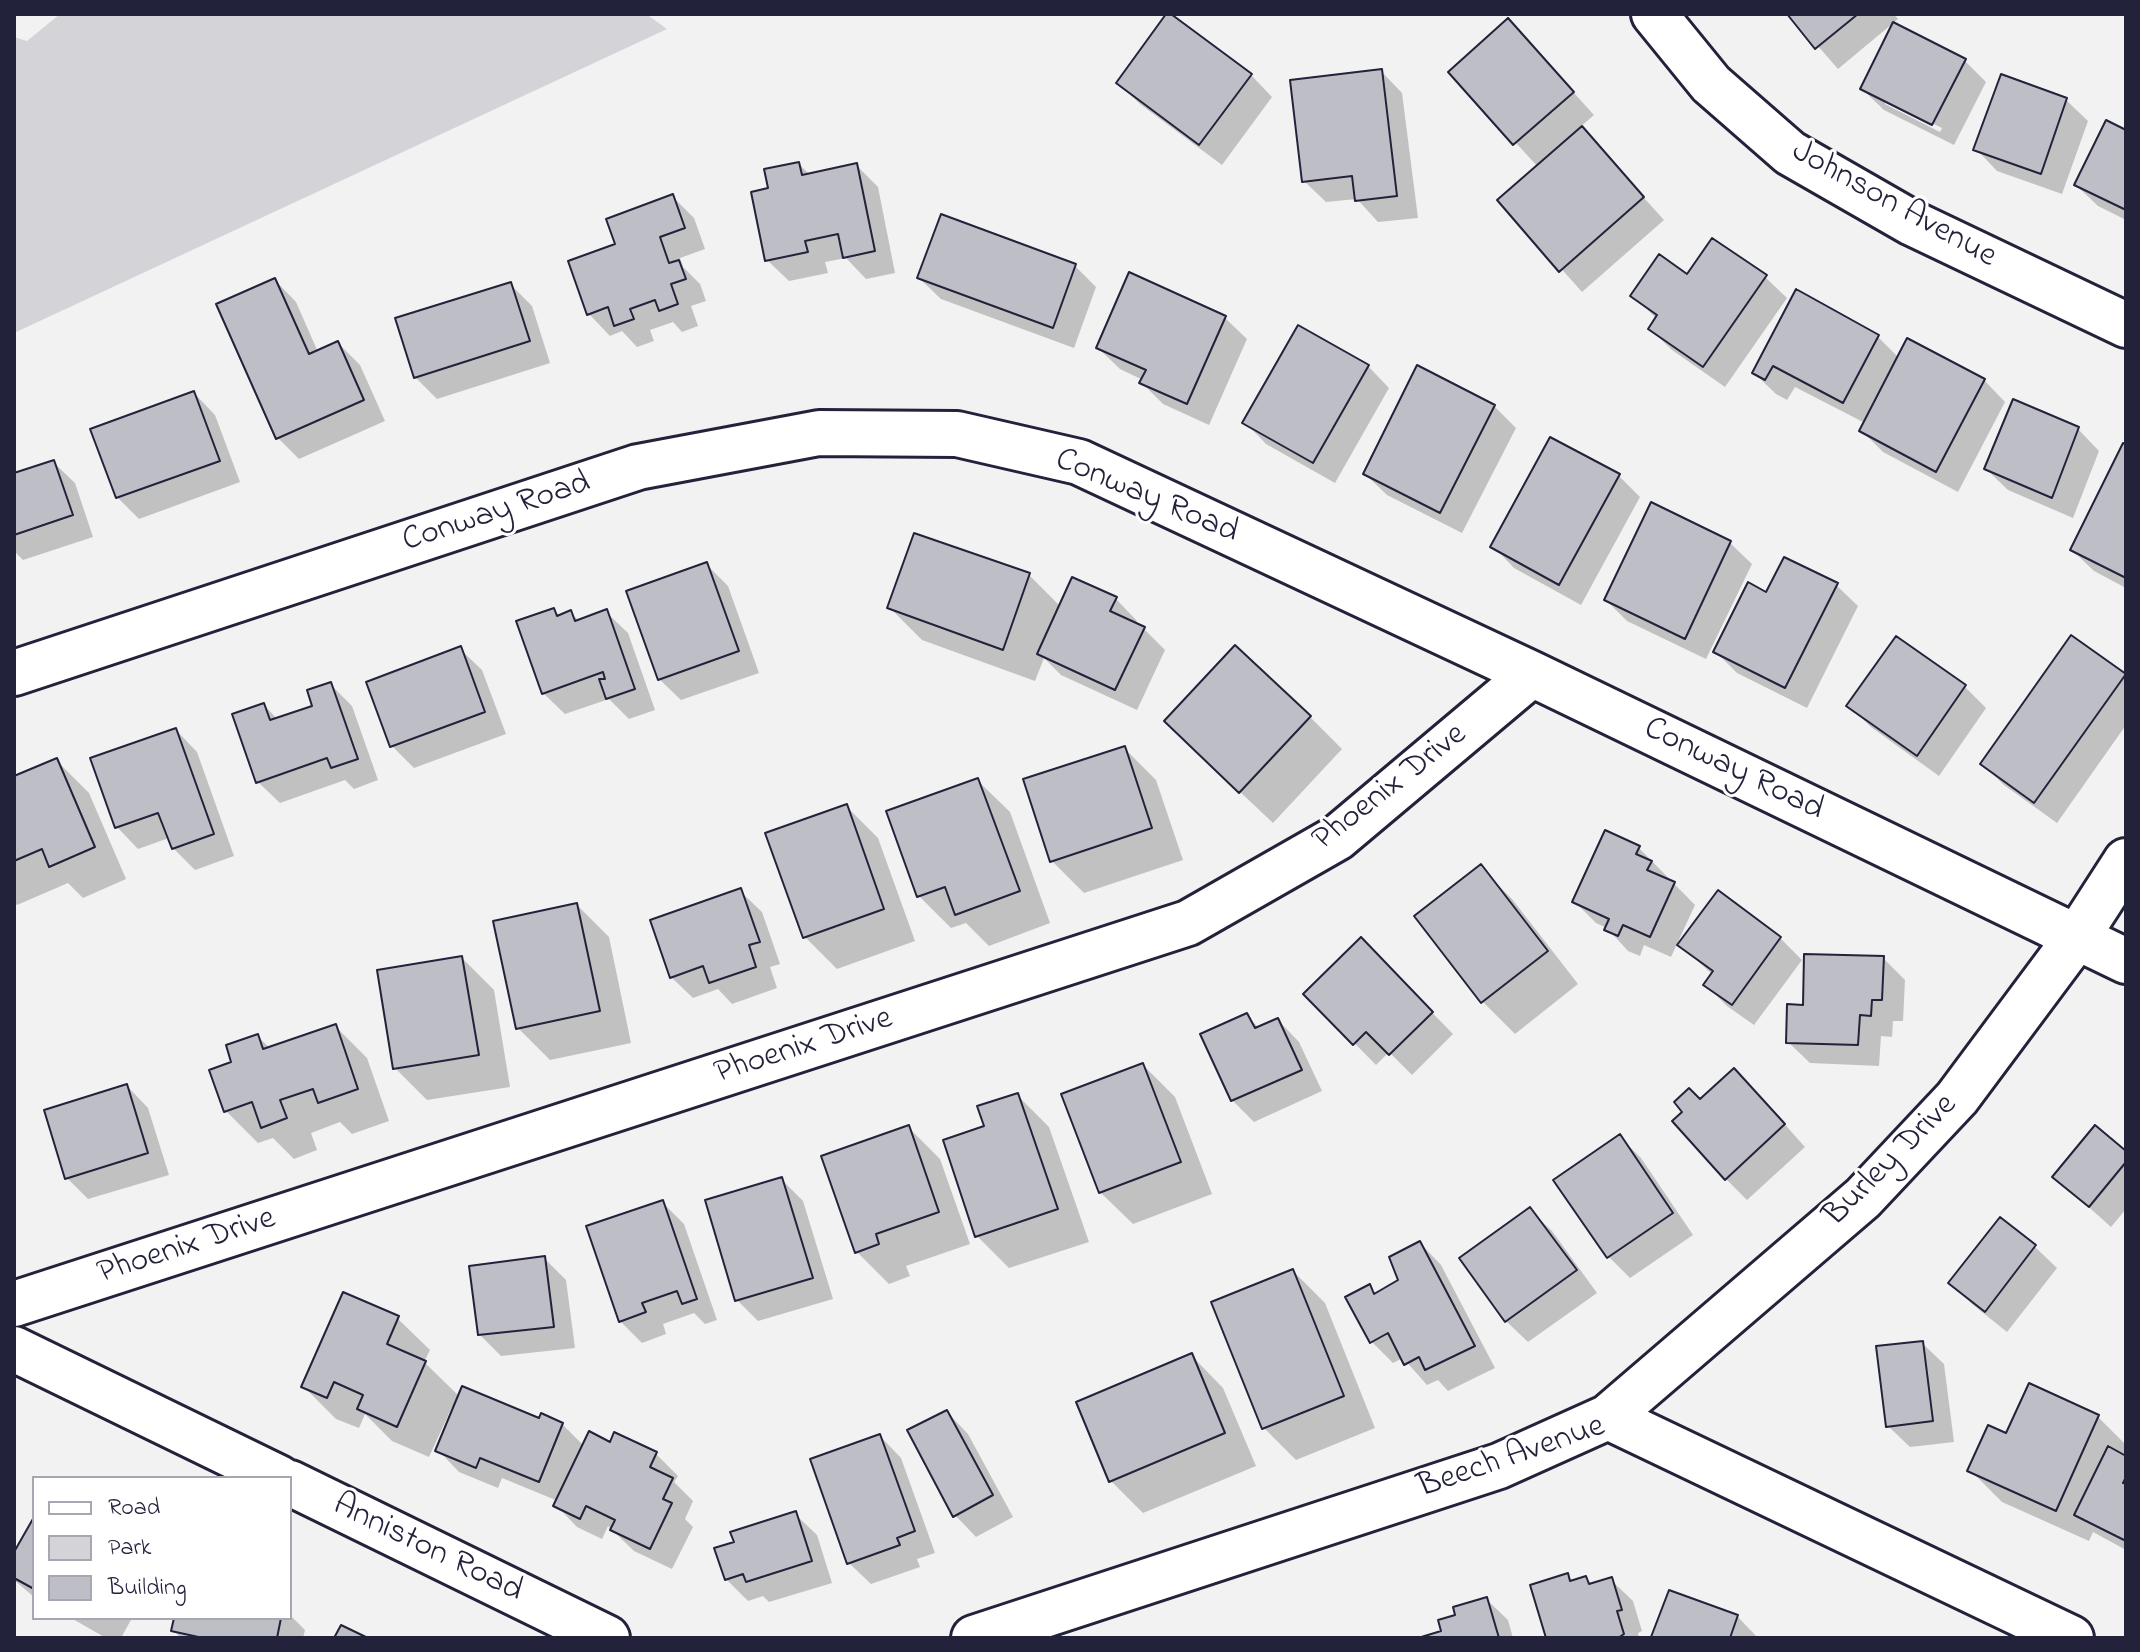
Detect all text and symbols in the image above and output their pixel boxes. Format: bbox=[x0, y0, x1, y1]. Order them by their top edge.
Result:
street label: Johnson Avenue bbox=[1783, 133, 2003, 279]
street label: Conway Road bbox=[1048, 441, 1244, 555]
street label: Conway Road bbox=[398, 464, 596, 564]
street label: Conway Road bbox=[1636, 710, 1830, 832]
street label: Phoenix Drive bbox=[1306, 716, 1476, 862]
street label: Phoenix Drive bbox=[710, 1000, 898, 1096]
street label: Burley Drive bbox=[1817, 1087, 1967, 1237]
street label: Phoenix Drive bbox=[93, 1200, 281, 1296]
street label: Beech Avenue bbox=[1413, 1408, 1611, 1510]
legend bbox=[32, 1476, 292, 1620]
street label: Anniston Road bbox=[325, 1486, 529, 1614]
text: Road bbox=[108, 1491, 160, 1526]
text: Park bbox=[108, 1531, 151, 1566]
text: Building bbox=[108, 1571, 187, 1606]

